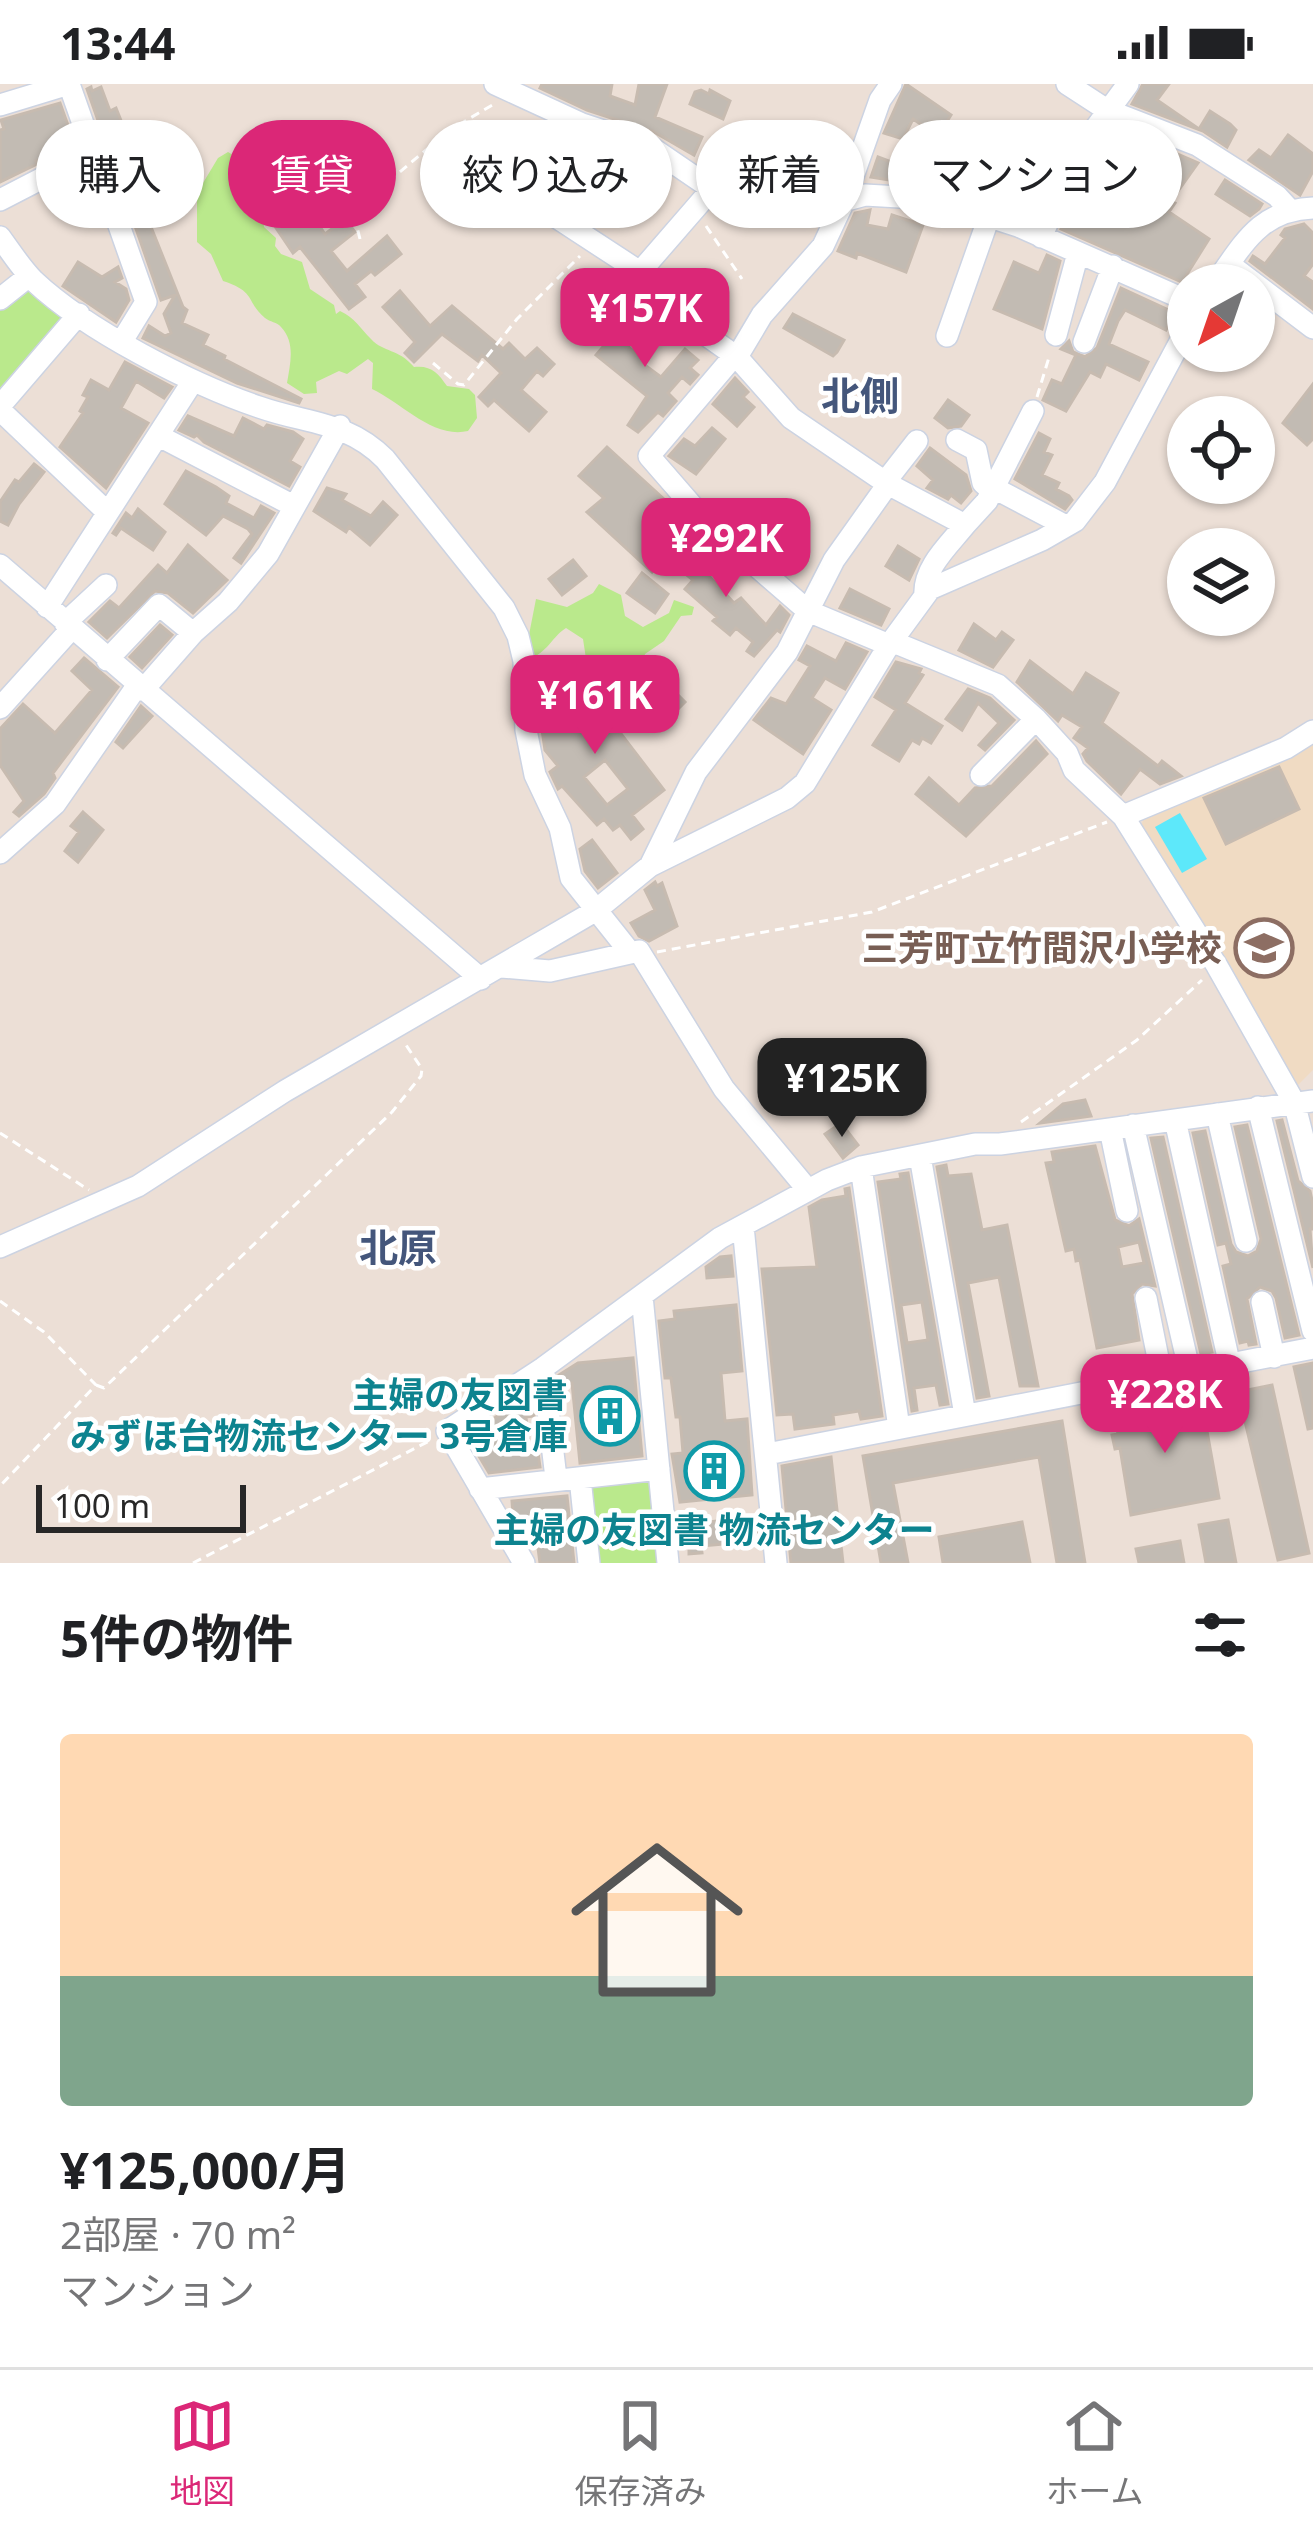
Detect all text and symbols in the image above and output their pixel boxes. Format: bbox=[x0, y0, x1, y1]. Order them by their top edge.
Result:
text: 13:44 bbox=[60, 12, 176, 73]
chip: 購入 bbox=[36, 120, 204, 228]
chip: 賃貸 bbox=[228, 120, 396, 228]
chip: 絞り込み bbox=[420, 120, 672, 228]
chip: 新着 bbox=[696, 120, 864, 228]
chip: マンション bbox=[888, 120, 1182, 228]
north arrow bbox=[1167, 264, 1275, 372]
map controls bbox=[1167, 264, 1275, 636]
pin: ¥157K bbox=[561, 268, 729, 370]
text: ¥157K bbox=[587, 280, 703, 333]
district label: 北側 bbox=[821, 368, 899, 421]
button: locate bbox=[1167, 396, 1275, 504]
pin: ¥292K bbox=[642, 498, 810, 600]
text: ¥292K bbox=[668, 510, 784, 563]
button: layers bbox=[1167, 528, 1275, 636]
pin: ¥161K bbox=[511, 655, 679, 757]
text: ¥161K bbox=[537, 667, 653, 720]
school or university icon: 三芳町立竹間沢小学校 bbox=[1233, 917, 1295, 979]
place label: 三芳町立竹間沢小学校 bbox=[862, 923, 1222, 972]
pin: ¥125K bbox=[758, 1038, 926, 1140]
text: ¥125K bbox=[784, 1050, 900, 1103]
district label: 北原 bbox=[359, 1220, 437, 1273]
pin: ¥228K bbox=[1081, 1354, 1249, 1456]
text: ¥228K bbox=[1107, 1366, 1223, 1419]
place label: 主婦の友図書 みずほ台物流センター 3号倉庫 bbox=[70, 1370, 568, 1460]
building icon: 主婦の友図書 みずほ台物流センター 3号倉庫 bbox=[579, 1385, 641, 1447]
building icon: 主婦の友図書 物流センター bbox=[683, 1440, 745, 1502]
scale bar bbox=[36, 1479, 246, 1532]
text: 100 m bbox=[54, 1483, 150, 1528]
place label: 主婦の友図書 物流センター bbox=[493, 1505, 935, 1554]
text: 5件の物件 bbox=[60, 1602, 293, 1672]
icon: filters bbox=[1187, 1602, 1253, 1668]
icon: home bbox=[549, 1812, 765, 2028]
text: ¥125,000/月 bbox=[60, 2134, 351, 2204]
text: 2部屋 · 70 m² bbox=[60, 2207, 296, 2260]
text: マンション bbox=[60, 2263, 255, 2316]
tab: 地図 bbox=[169, 2393, 235, 2513]
tab: 保存済み bbox=[574, 2393, 706, 2513]
tab: ホーム bbox=[1045, 2393, 1143, 2513]

